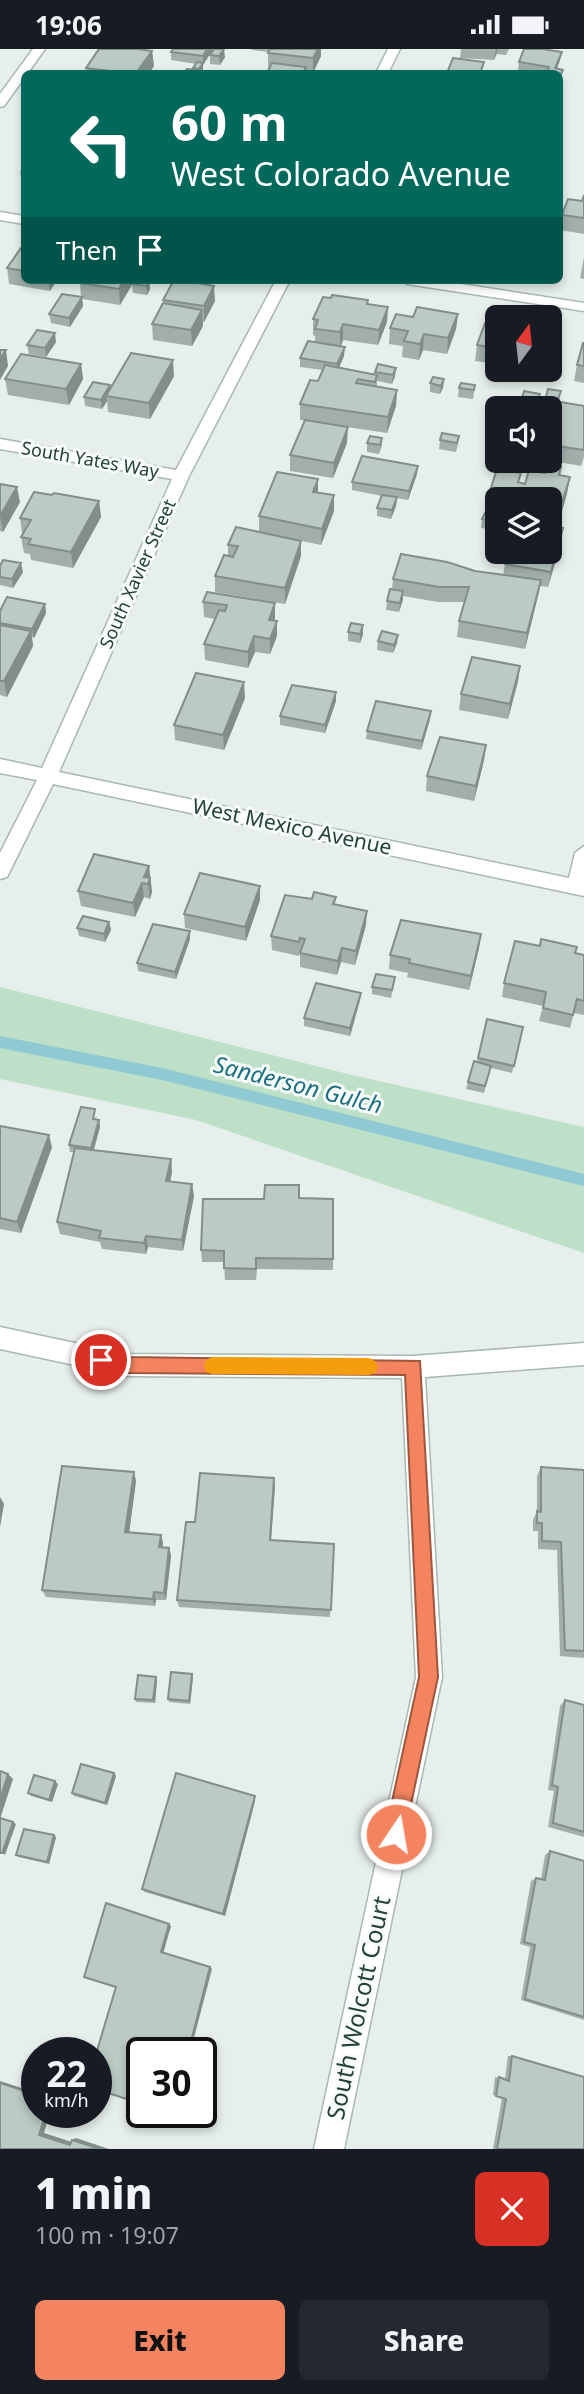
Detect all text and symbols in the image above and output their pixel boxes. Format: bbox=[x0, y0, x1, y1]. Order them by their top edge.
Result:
text: 19:06 bbox=[35, 7, 102, 43]
text: 60 m bbox=[171, 89, 288, 155]
icon: left bbox=[56, 98, 147, 189]
text: West Colorado Avenue bbox=[171, 152, 511, 195]
icon: arrive bbox=[131, 231, 169, 269]
text: Then bbox=[56, 232, 117, 268]
north arrow bbox=[485, 305, 562, 381]
map controls bbox=[485, 305, 562, 564]
button: sound bbox=[485, 396, 562, 473]
street label: South Yates Way bbox=[20, 435, 162, 483]
button: layers bbox=[485, 487, 562, 564]
street label: South Xavier Street bbox=[93, 495, 181, 652]
street label: West Mexico Avenue bbox=[190, 791, 394, 861]
water label: Sanderson Gulch bbox=[211, 1048, 386, 1120]
pin bbox=[71, 1330, 131, 1390]
icon: arrive bbox=[82, 1341, 120, 1379]
position arrow bbox=[359, 1797, 433, 1871]
street label: South Wolcott Court bbox=[318, 1893, 397, 2122]
speed limit sign: 30 bbox=[126, 2037, 217, 2128]
text: 22 bbox=[46, 2050, 87, 2097]
text: km/h bbox=[44, 2088, 89, 2112]
text: 1 min bbox=[35, 2164, 152, 2221]
button: close bbox=[475, 2172, 549, 2246]
text: 100 m · 19:07 bbox=[35, 2219, 179, 2251]
button: Exit bbox=[35, 2300, 285, 2380]
button: Share bbox=[299, 2300, 549, 2380]

